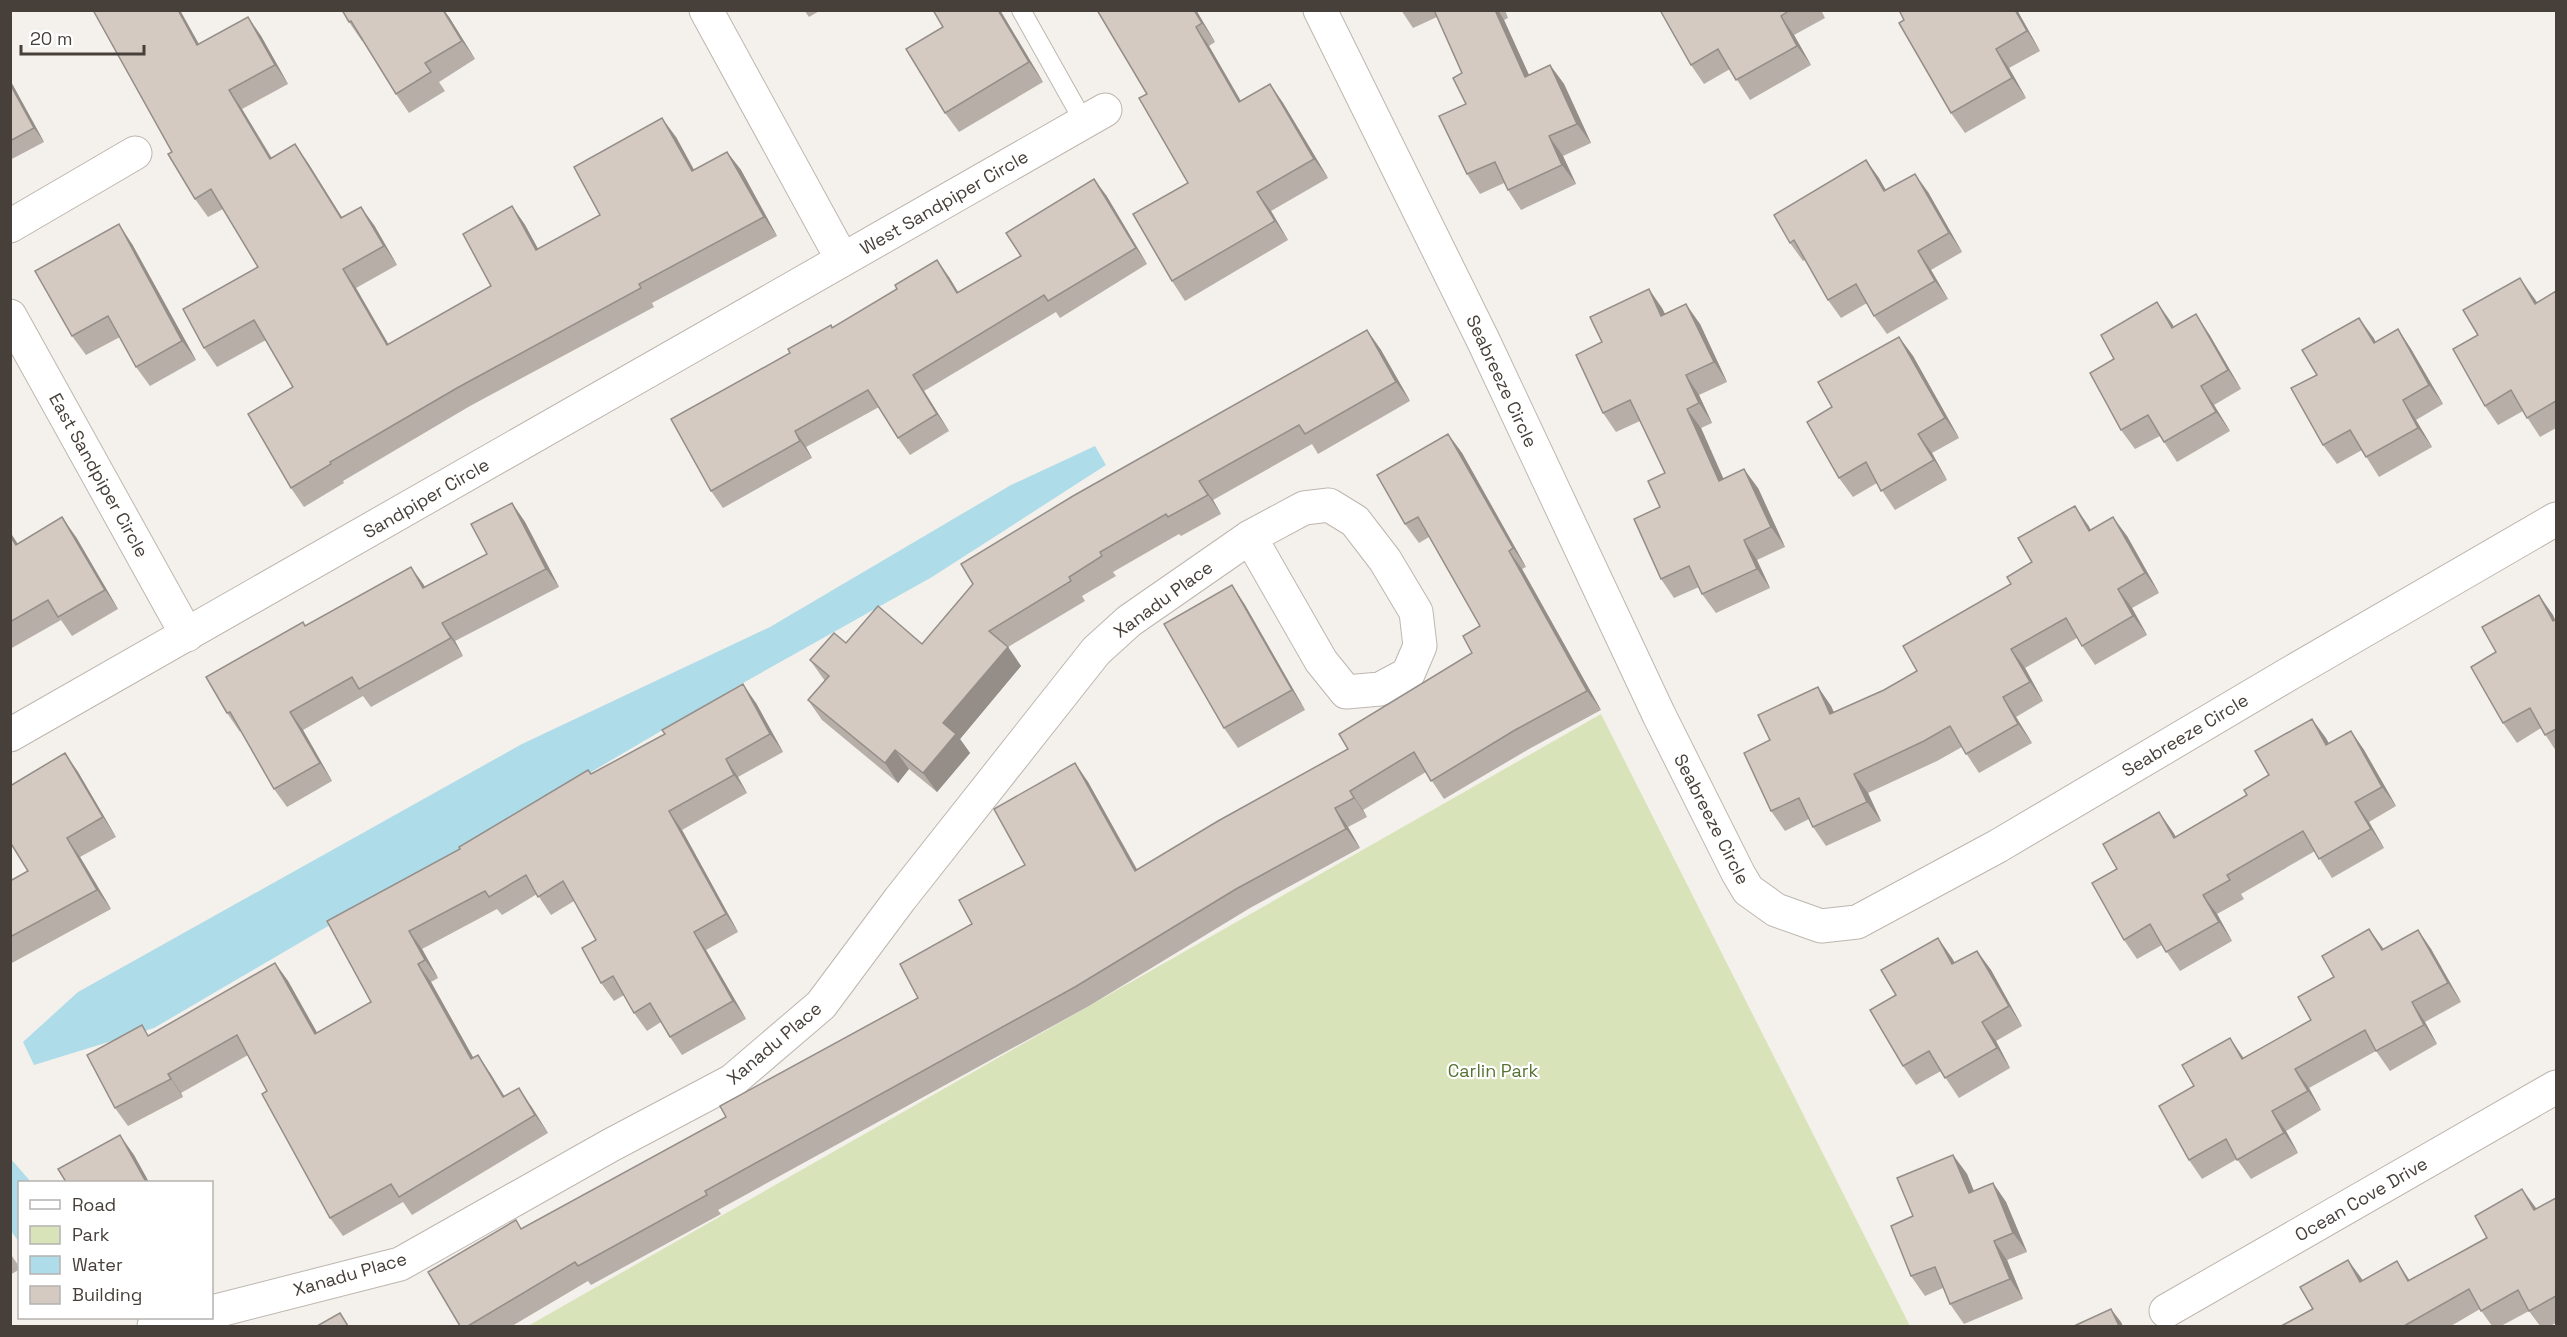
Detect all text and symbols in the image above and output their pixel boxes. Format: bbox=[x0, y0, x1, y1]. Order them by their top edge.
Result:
scale bar bbox=[21, 18, 144, 56]
text: 20 m bbox=[30, 27, 73, 50]
street label: West Sandpiper Circle bbox=[856, 144, 1032, 260]
street label: Seabreeze Circle bbox=[1461, 311, 1543, 451]
street label: East Sandpiper Circle bbox=[44, 389, 154, 561]
street label: Sandpiper Circle bbox=[359, 453, 493, 543]
street label: Xanadu Place bbox=[1109, 555, 1217, 643]
street label: Seabreeze Circle bbox=[2118, 688, 2252, 782]
street label: Seabreeze Circle bbox=[1669, 750, 1755, 888]
street label: Xanadu Place bbox=[722, 997, 826, 1089]
park label: Carlin Park bbox=[1448, 1059, 1539, 1082]
street label: Ocean Cove Drive bbox=[2291, 1152, 2431, 1246]
legend bbox=[18, 1181, 213, 1319]
text: Road bbox=[72, 1193, 116, 1216]
text: Park bbox=[72, 1223, 110, 1246]
street label: Xanadu Place bbox=[291, 1247, 409, 1301]
text: Water bbox=[72, 1253, 123, 1276]
text: Building bbox=[72, 1283, 142, 1306]

